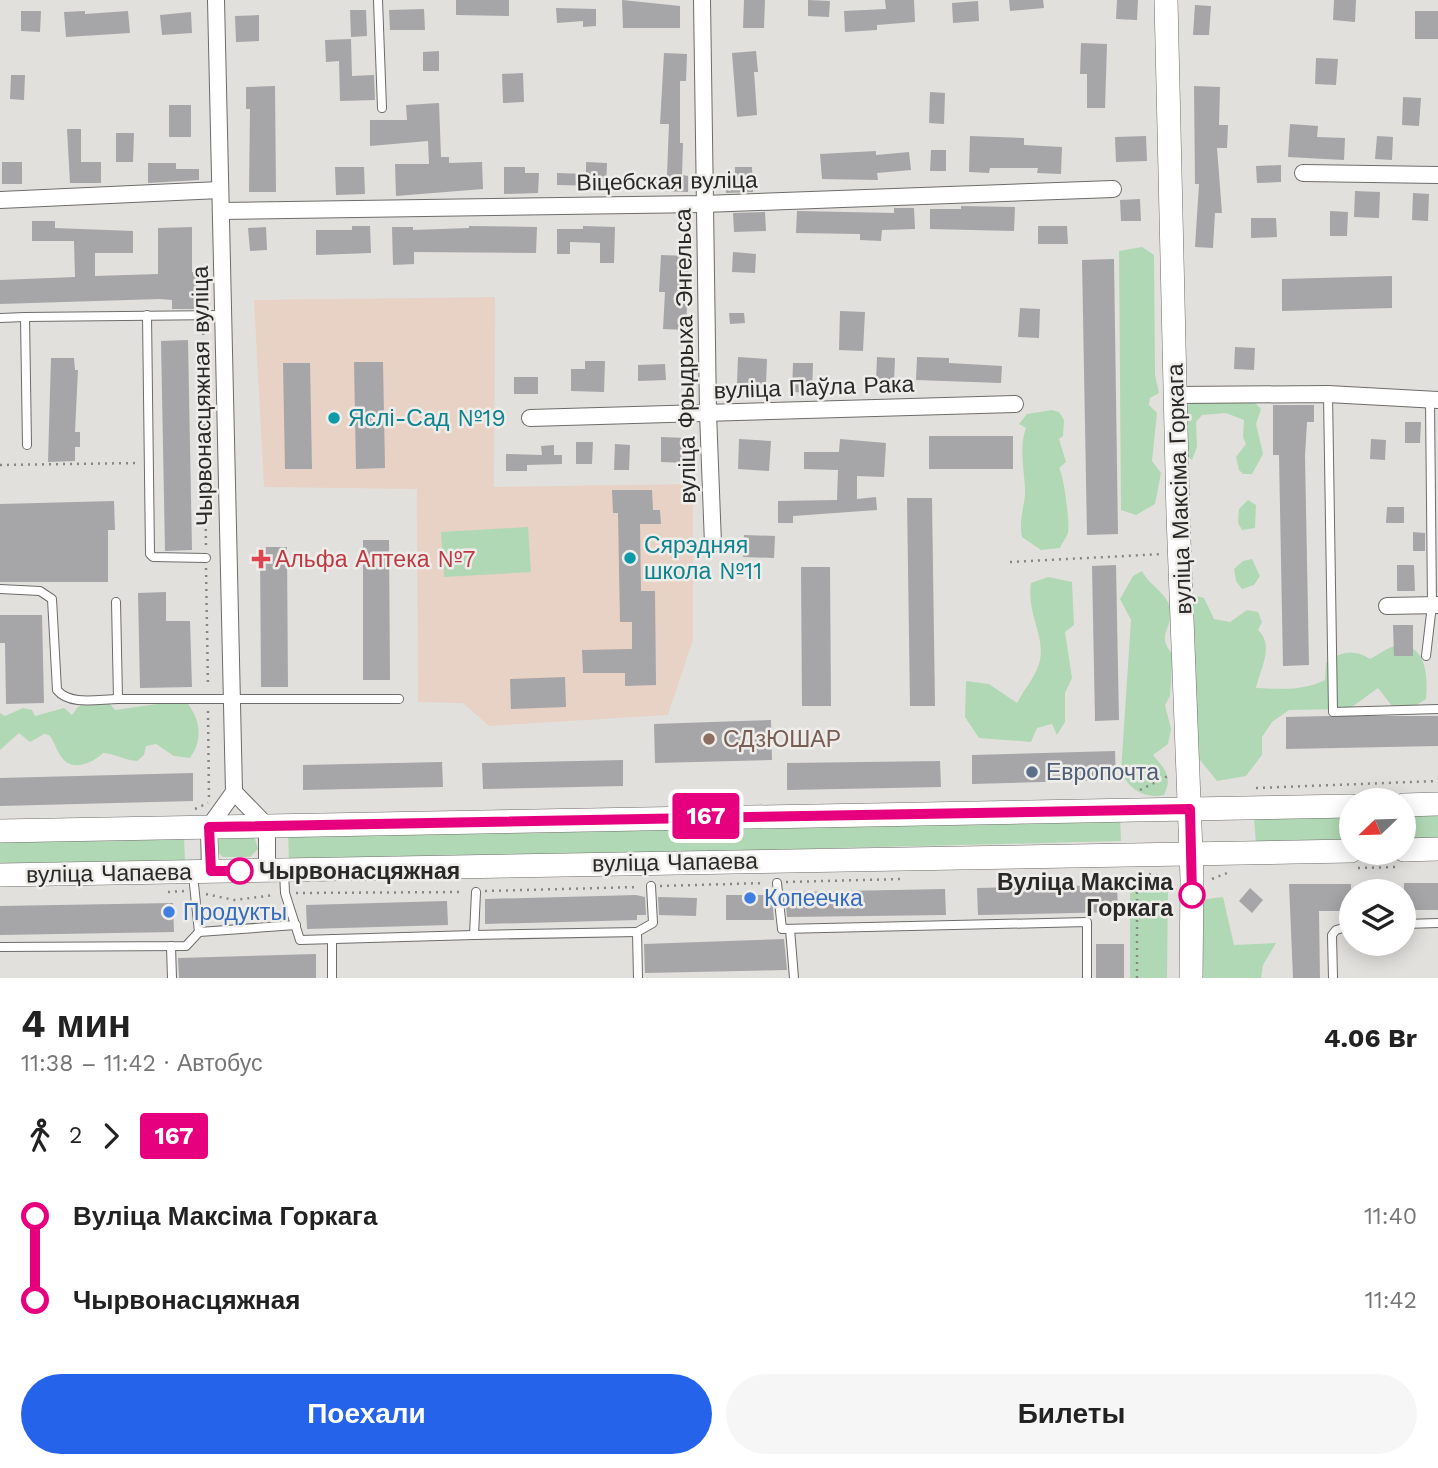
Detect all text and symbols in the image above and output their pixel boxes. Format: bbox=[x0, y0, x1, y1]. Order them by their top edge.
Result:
street label: Віцебская вуліца bbox=[576, 166, 758, 197]
street label: вуліца Фрыдрыха Энгельса bbox=[669, 208, 702, 504]
street label: Чырвонасцяжная вуліца bbox=[187, 265, 218, 526]
street label: вуліца Максіма Горкага bbox=[1162, 363, 1197, 615]
street label: вуліца Паўла Рака bbox=[713, 370, 915, 404]
place label: Яслі-Сад №19 bbox=[348, 405, 506, 432]
marker: Яслі-Сад №19 bbox=[326, 410, 342, 426]
place label: Сярэдняя школа №11 bbox=[644, 532, 762, 585]
place label: Альфа Аптека №7 bbox=[275, 546, 476, 573]
marker: Сярэдняя школа №11 bbox=[622, 550, 638, 566]
marker: Альфа Аптека №7 bbox=[253, 551, 269, 567]
place label: СДзЮШАР bbox=[723, 726, 841, 753]
marker: СДзЮШАР bbox=[701, 731, 717, 747]
place label: Европочта bbox=[1046, 759, 1159, 786]
marker: Европочта bbox=[1024, 764, 1040, 780]
north arrow bbox=[1339, 788, 1416, 864]
map controls bbox=[1339, 788, 1416, 956]
line badge: 167 bbox=[666, 793, 746, 839]
text: 167 bbox=[686, 802, 726, 830]
street label: вуліца Чапаева bbox=[592, 848, 758, 877]
marker: Чырвонасцяжная bbox=[227, 858, 253, 884]
place label: Чырвонасцяжная bbox=[259, 858, 460, 885]
street label: вуліца Чапаева bbox=[26, 859, 192, 888]
place label: Вуліца Максіма Горкага bbox=[997, 869, 1173, 922]
button: layers bbox=[1339, 879, 1416, 956]
marker: Вуліца Максіма Горкага bbox=[1179, 882, 1205, 908]
place label: Копеечка bbox=[764, 885, 863, 912]
marker: Копеечка bbox=[742, 890, 758, 906]
place label: Продукты bbox=[183, 899, 287, 926]
marker: Продукты bbox=[161, 904, 177, 920]
text: 4 мин bbox=[21, 1002, 131, 1046]
text: 4.06 Br bbox=[1324, 1023, 1417, 1053]
text: 11:38 – 11:42 · Автобус bbox=[21, 1050, 262, 1077]
icon: walk bbox=[21, 1117, 59, 1155]
icon: forward bbox=[92, 1117, 130, 1155]
text: 2 bbox=[69, 1122, 82, 1149]
text: 167 bbox=[154, 1122, 194, 1150]
text: Вуліца Максіма Горкага bbox=[73, 1201, 377, 1231]
text: 11:40 bbox=[1364, 1203, 1417, 1230]
text: Чырвонасцяжная bbox=[73, 1285, 300, 1315]
text: 11:42 bbox=[1365, 1287, 1417, 1314]
button: Поехали bbox=[21, 1374, 712, 1454]
button: Билеты bbox=[726, 1374, 1417, 1454]

